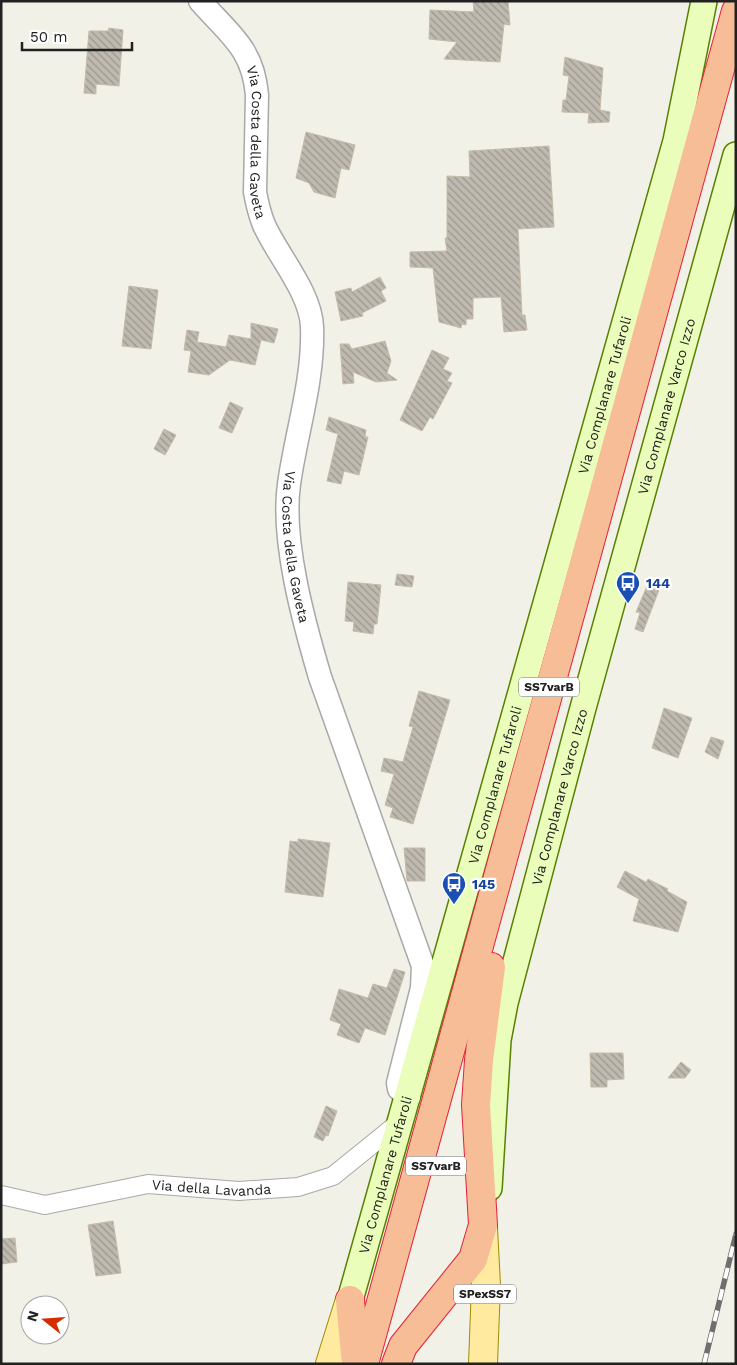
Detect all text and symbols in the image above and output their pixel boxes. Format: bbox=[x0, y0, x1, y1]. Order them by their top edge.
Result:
scale bar bbox=[22, 20, 132, 52]
text: 50 m bbox=[30, 28, 67, 46]
street label: Via Costa della Gaveta bbox=[243, 64, 269, 221]
street label: Via Complanare Tufaroli bbox=[575, 314, 634, 476]
street label: Via Complanare Varco Izzo bbox=[634, 317, 698, 496]
street label: Via Costa della Gaveta bbox=[279, 469, 313, 624]
bus stop icon: 144 bbox=[615, 570, 641, 604]
place label: 144 bbox=[646, 575, 670, 591]
road number: SS7varB bbox=[519, 678, 579, 696]
street label: Via Complanare Tufaroli bbox=[465, 704, 525, 866]
street label: Via Complanare Varco Izzo bbox=[528, 707, 590, 887]
bus stop icon: 145 bbox=[441, 871, 467, 905]
place label: 145 bbox=[472, 876, 495, 892]
street label: Via Complanare Tufaroli bbox=[355, 1094, 415, 1256]
road number: SS7varB bbox=[406, 1156, 466, 1176]
street label: Via della Lavanda bbox=[151, 1176, 272, 1199]
road number: SPexSS7 bbox=[454, 1285, 516, 1304]
north arrow bbox=[20, 1295, 70, 1345]
text: N bbox=[23, 1309, 42, 1323]

